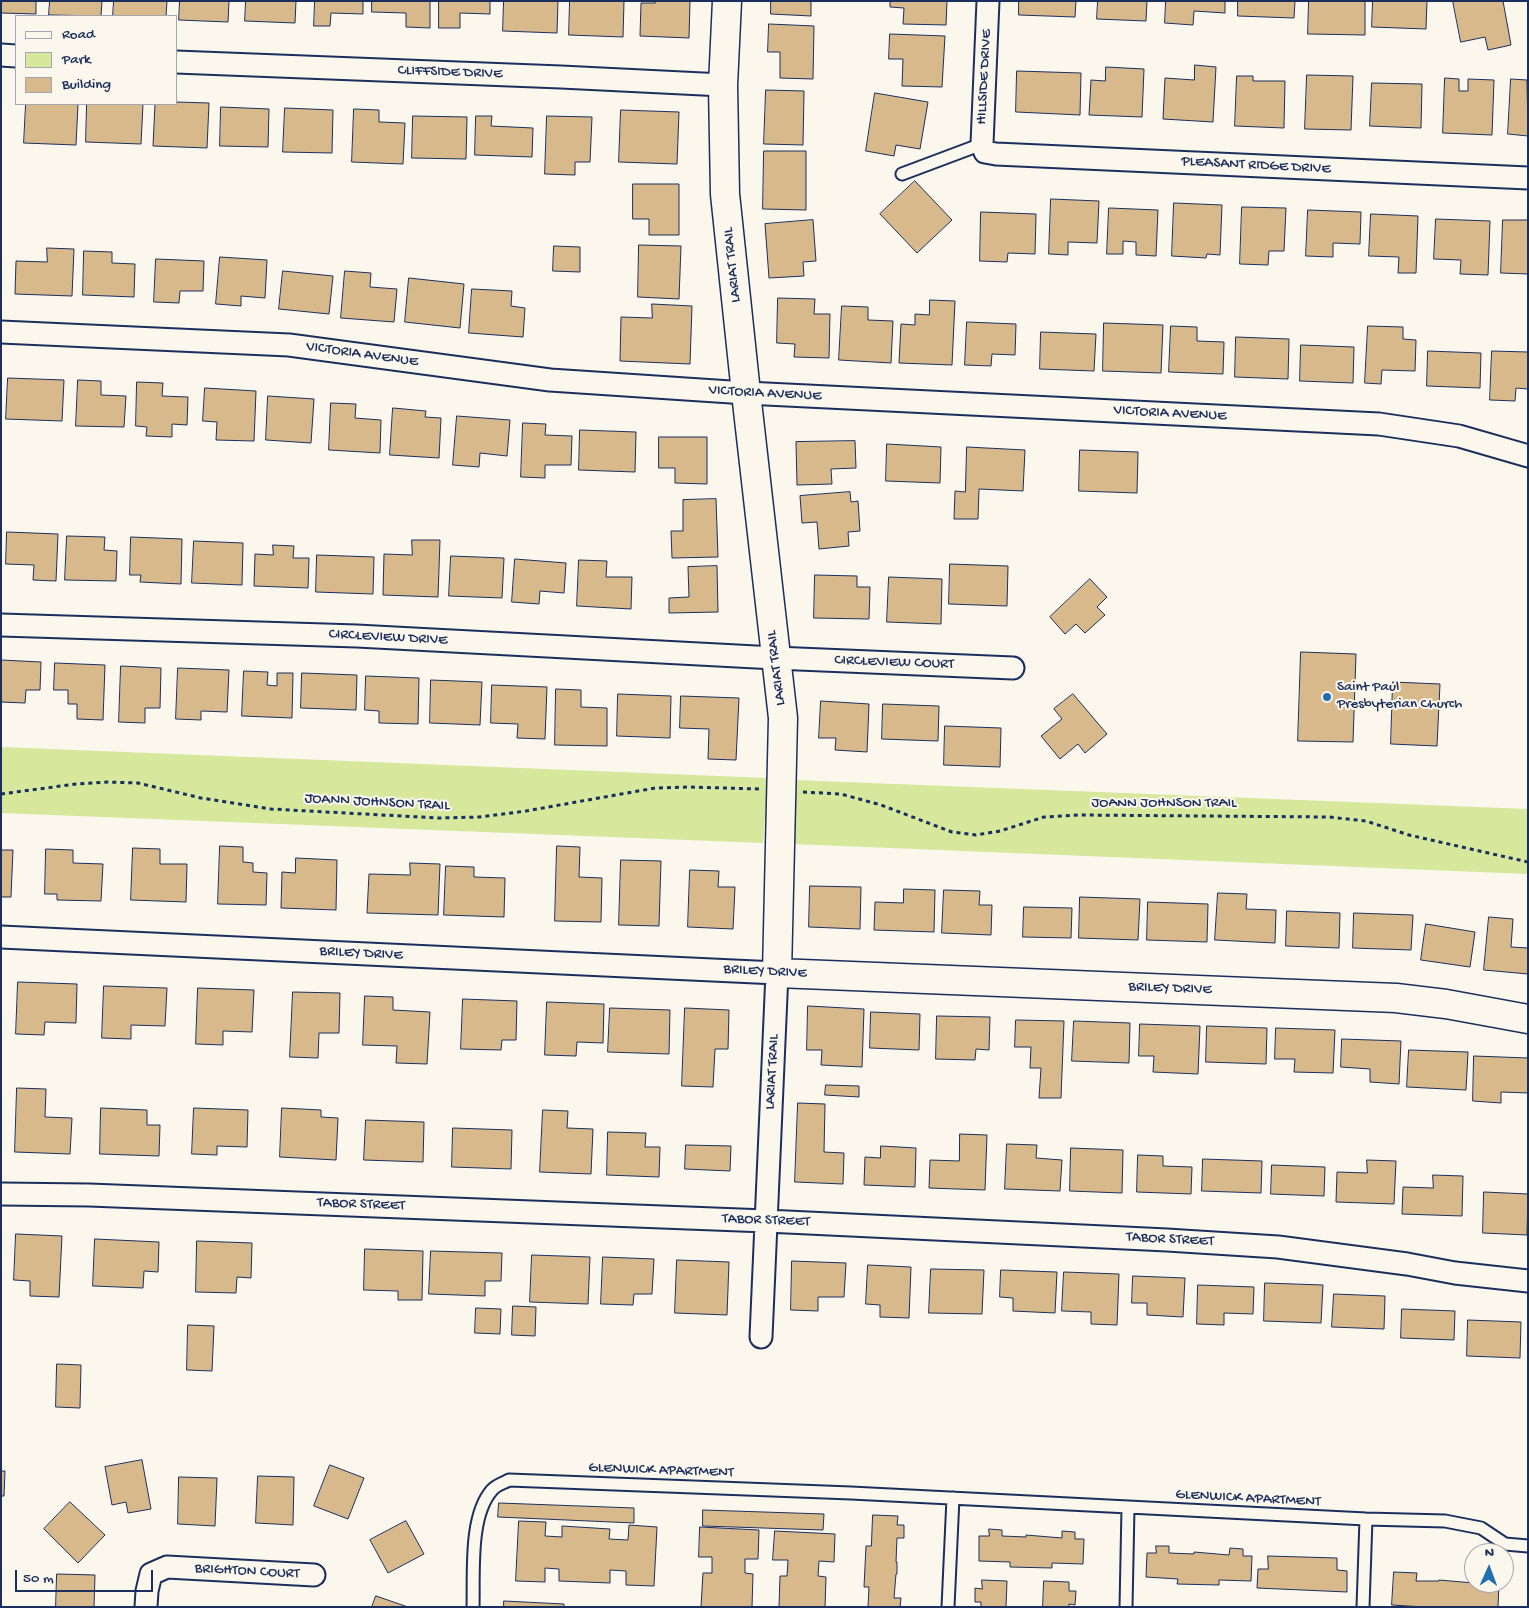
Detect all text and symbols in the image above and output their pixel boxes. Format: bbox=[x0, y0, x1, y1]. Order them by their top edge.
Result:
legend bbox=[15, 15, 178, 105]
text: Road bbox=[62, 26, 95, 44]
street label: HILLSIDE DRIVE bbox=[974, 29, 996, 125]
text: Park bbox=[62, 51, 91, 69]
street label: CLIFFSIDE DRIVE bbox=[397, 62, 503, 84]
text: Building bbox=[62, 76, 111, 94]
street label: PLEASANT RIDGE DRIVE bbox=[1181, 153, 1331, 179]
street label: LARIAT TRAIL bbox=[720, 226, 746, 304]
street label: VICTORIA AVENUE bbox=[305, 338, 419, 372]
street label: VICTORIA AVENUE bbox=[708, 382, 822, 406]
street label: VICTORIA AVENUE bbox=[1113, 402, 1227, 426]
street label: CIRCLEVIEW DRIVE bbox=[328, 626, 448, 650]
street label: LARIAT TRAIL bbox=[763, 629, 791, 707]
street label: CIRCLEVIEW COURT bbox=[834, 652, 954, 674]
place label: Saint Paul Presbyterian Church bbox=[1337, 679, 1462, 714]
marker: Saint Paul Presbyterian Church bbox=[1321, 691, 1333, 703]
street label: JOANN JOHNSON TRAIL bbox=[304, 790, 450, 816]
street label: JOANN JOHNSON TRAIL bbox=[1091, 795, 1237, 813]
street label: BRILEY DRIVE bbox=[319, 943, 403, 965]
street label: BRILEY DRIVE bbox=[723, 961, 807, 983]
street label: BRILEY DRIVE bbox=[1128, 979, 1212, 999]
street label: LARIAT TRAIL bbox=[762, 1034, 784, 1110]
street label: TABOR STREET bbox=[317, 1194, 405, 1216]
street label: TABOR STREET bbox=[722, 1210, 810, 1232]
street label: TABOR STREET bbox=[1126, 1229, 1214, 1251]
street label: GLENWICK APARTMENT bbox=[588, 1459, 734, 1483]
street label: GLENWICK APARTMENT bbox=[1175, 1486, 1321, 1512]
north arrow bbox=[1464, 1543, 1514, 1593]
text: N bbox=[1485, 1545, 1494, 1562]
scale bar bbox=[18, 1560, 155, 1592]
street label: BRIGHTON COURT bbox=[194, 1560, 300, 1584]
text: 50 m bbox=[23, 1570, 54, 1588]

